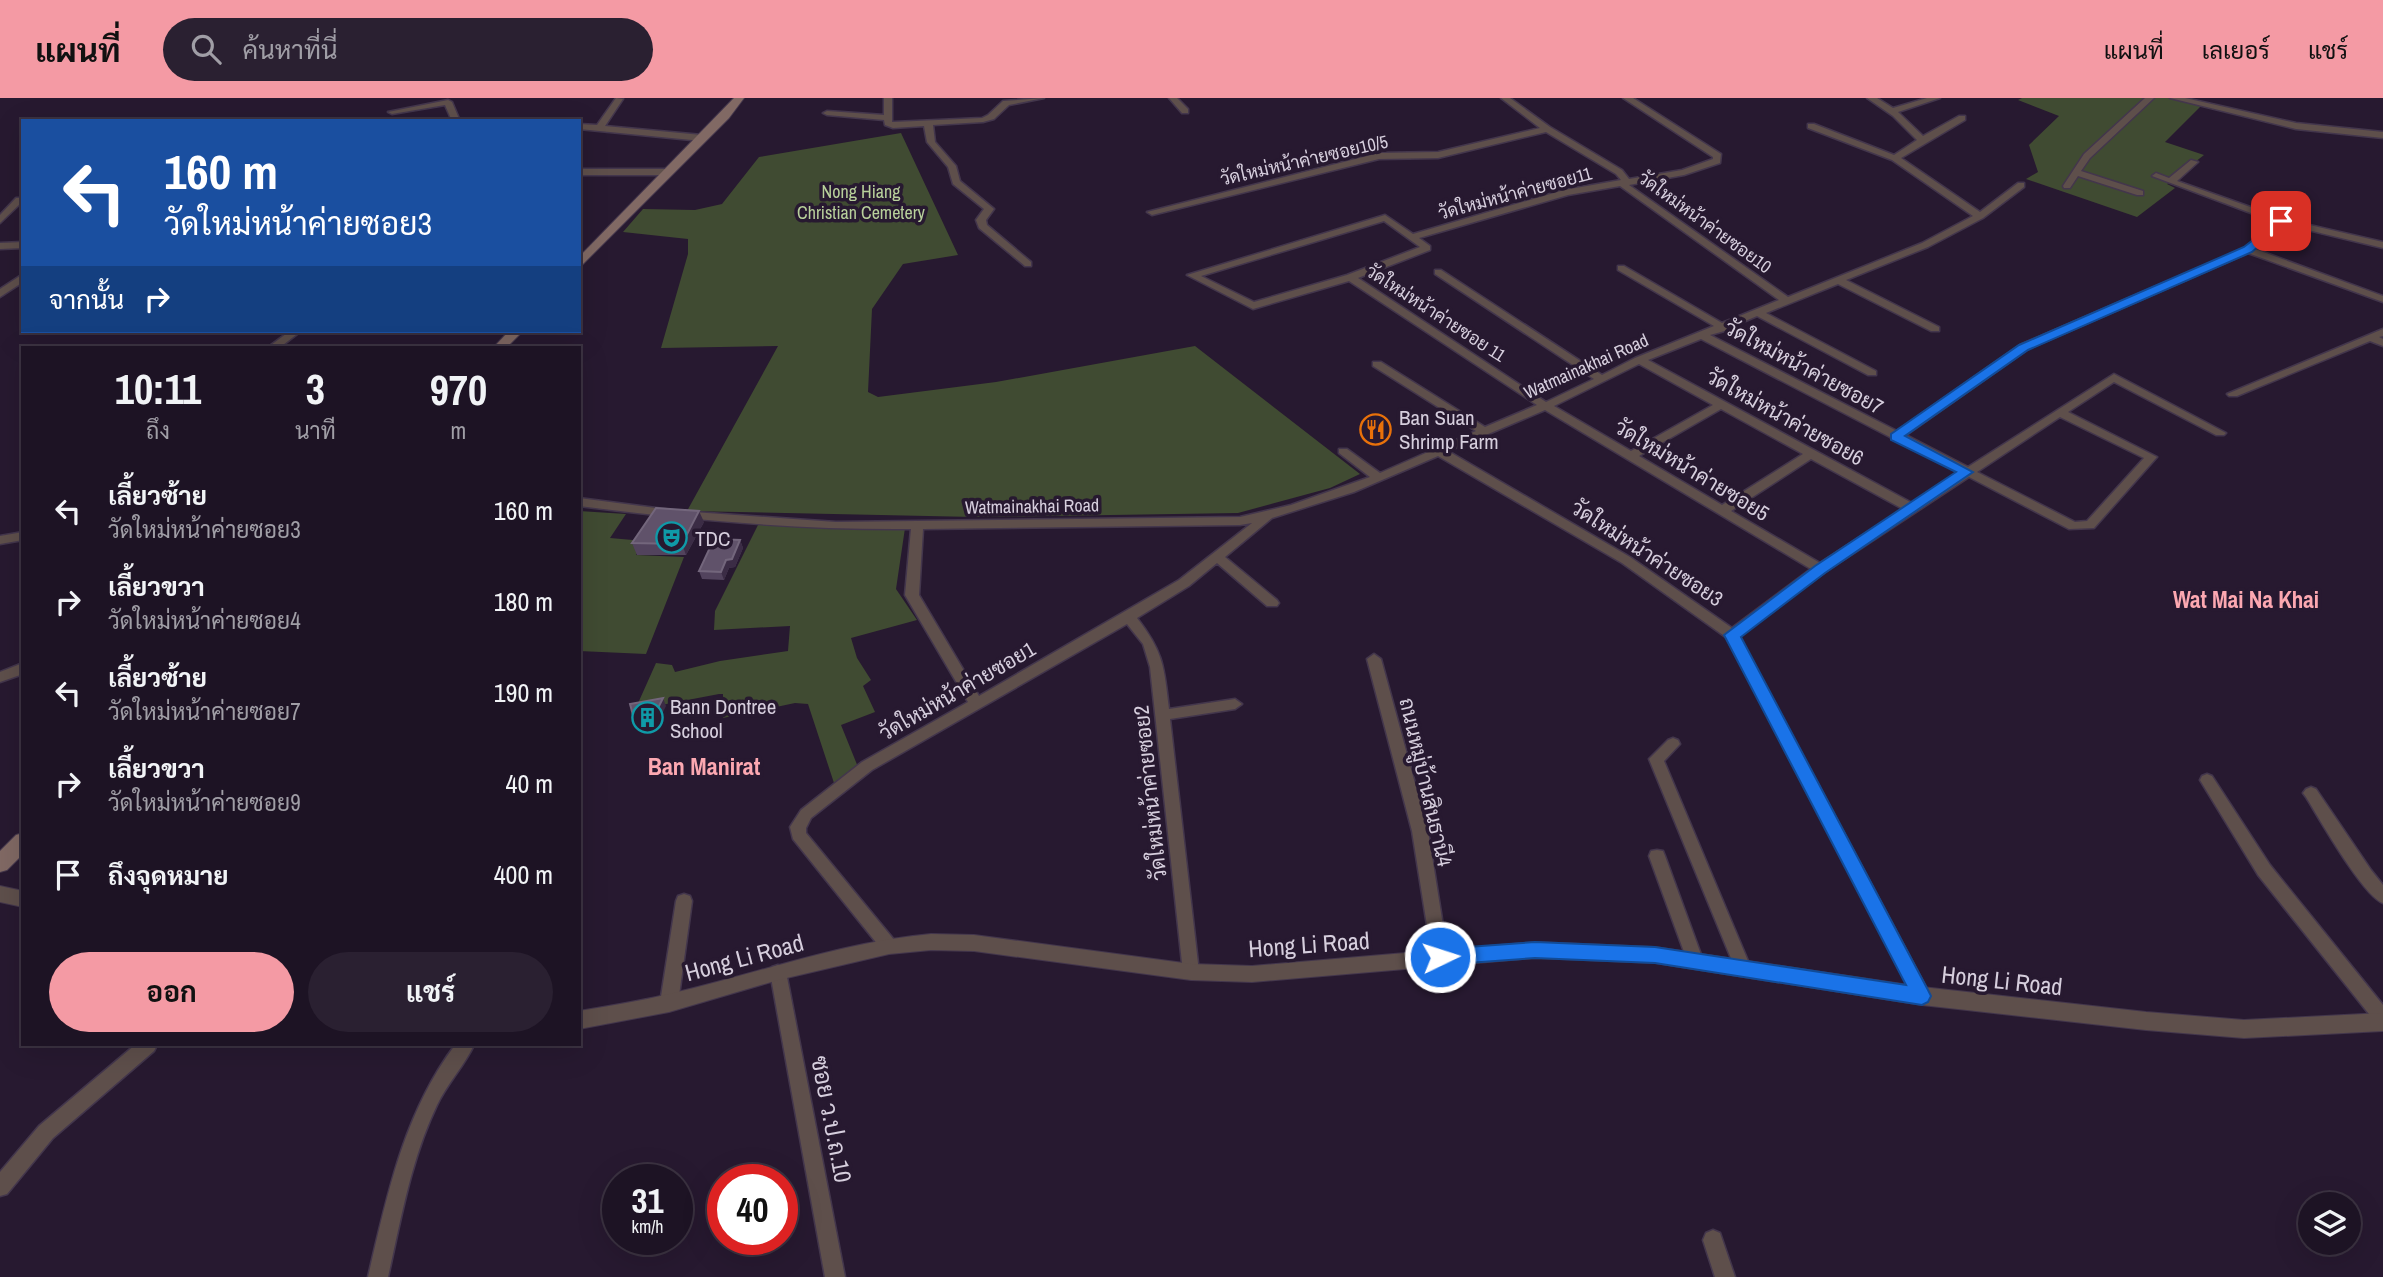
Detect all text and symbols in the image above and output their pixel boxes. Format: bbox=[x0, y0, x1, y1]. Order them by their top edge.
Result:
search box bbox=[163, 18, 653, 81]
text: แผนที่ bbox=[35, 28, 121, 72]
icon: search bbox=[187, 30, 225, 68]
text: ค้นหาที่นี่ bbox=[243, 32, 338, 67]
text: แผนที่ bbox=[2104, 34, 2164, 66]
text: เลเยอร์ bbox=[2202, 34, 2270, 66]
text: แชร์ bbox=[2308, 34, 2348, 66]
street label: วัดใหม่หน้าค่ายซอย10/5 bbox=[1218, 129, 1390, 191]
text: 160 m bbox=[164, 138, 278, 204]
icon: left bbox=[49, 147, 140, 238]
street label: วัดใหม่หน้าค่ายซอย11 bbox=[1435, 160, 1595, 226]
street label: วัดใหม่หน้าค่ายซอย10 bbox=[1633, 165, 1777, 279]
park label: Nong Hiang Christian Cemetery bbox=[797, 179, 926, 225]
pin bbox=[2251, 191, 2311, 251]
text: วัดใหม่หน้าค่ายซอย3 bbox=[164, 202, 432, 245]
icon: arrive bbox=[2262, 202, 2300, 240]
street label: วัดใหม่หน้าค่ายซอย 11 bbox=[1361, 258, 1511, 368]
icon: right bbox=[138, 280, 176, 318]
text: จากนั้น bbox=[49, 282, 124, 317]
street label: วัดใหม่หน้าค่ายซอย7 bbox=[1719, 313, 1889, 421]
street label: Watmainakhai Road bbox=[1520, 327, 1652, 405]
text: 10:11 bbox=[115, 361, 201, 417]
text: 3 bbox=[306, 361, 325, 417]
text: 970 bbox=[430, 362, 487, 418]
street label: วัดใหม่หน้าค่ายซอย6 bbox=[1701, 362, 1869, 472]
place label: Ban Suan Shrimp Farm bbox=[1399, 403, 1499, 456]
restaurant icon: Ban Suan Shrimp Farm bbox=[1359, 412, 1393, 446]
street label: วัดใหม่หน้าค่ายซอย5 bbox=[1609, 412, 1775, 528]
text: ถึง bbox=[146, 415, 170, 446]
text: นาที bbox=[295, 415, 336, 446]
text: m bbox=[451, 415, 466, 446]
text: เลี้ยวซ้าย bbox=[108, 478, 207, 513]
icon: left bbox=[49, 492, 87, 530]
street label: Watmainakhai Road bbox=[965, 492, 1099, 520]
text: 160 m bbox=[494, 493, 553, 528]
street label: วัดใหม่หน้าค่ายซอย3 bbox=[1565, 493, 1729, 613]
text: วัดใหม่หน้าค่ายซอย3 bbox=[108, 514, 301, 545]
theatre icon: TDC bbox=[655, 521, 689, 555]
place label: TDC bbox=[695, 524, 730, 553]
text: เลี้ยวขวา bbox=[108, 569, 205, 604]
icon: right bbox=[49, 583, 87, 621]
text: 180 m bbox=[494, 584, 553, 619]
district label: Wat Mai Na Khai bbox=[2173, 584, 2319, 615]
text: วัดใหม่หน้าค่ายซอย4 bbox=[108, 605, 301, 636]
street label: วัดใหม่หน้าค่ายซอย1 bbox=[874, 634, 1041, 748]
text: เลี้ยวซ้าย bbox=[108, 660, 207, 695]
icon: left bbox=[49, 674, 87, 712]
text: 190 m bbox=[494, 675, 553, 710]
place label: Bann Dontree School bbox=[670, 692, 776, 745]
street label: ถนนหมู่บ้านสินธานี4 bbox=[1392, 695, 1460, 870]
text: วัดใหม่หน้าค่ายซอย7 bbox=[108, 696, 301, 727]
building icon: Bann Dontree School bbox=[630, 701, 664, 735]
street label: วัดใหม่หน้าค่ายซอย2 bbox=[1126, 704, 1174, 882]
district label: Ban Manirat bbox=[648, 750, 761, 782]
text: เลี้ยวขวา bbox=[108, 751, 205, 786]
icon: right bbox=[49, 765, 87, 803]
text: 40 m bbox=[506, 766, 553, 801]
text: วัดใหม่หน้าค่ายซอย9 bbox=[108, 787, 301, 818]
icon: arrive bbox=[49, 856, 87, 894]
text: 400 m bbox=[494, 857, 553, 892]
text: ถึงจุดหมาย bbox=[108, 858, 229, 893]
position arrow bbox=[1403, 920, 1477, 994]
street label: Hong Li Road bbox=[1247, 924, 1371, 964]
street label: Hong Li Road bbox=[681, 926, 807, 988]
button: ออก bbox=[49, 952, 294, 1032]
button: แชร์ bbox=[308, 952, 553, 1032]
street label: Hong Li Road bbox=[1940, 958, 2064, 1002]
street label: ซอย ว.ป.ถ.10 bbox=[804, 1053, 860, 1185]
speed limit sign: 40 bbox=[707, 1164, 798, 1255]
text: 31 bbox=[632, 1177, 663, 1224]
map controls bbox=[2298, 1192, 2361, 1255]
button: layers bbox=[2298, 1192, 2361, 1255]
text: km/h bbox=[632, 1214, 664, 1239]

